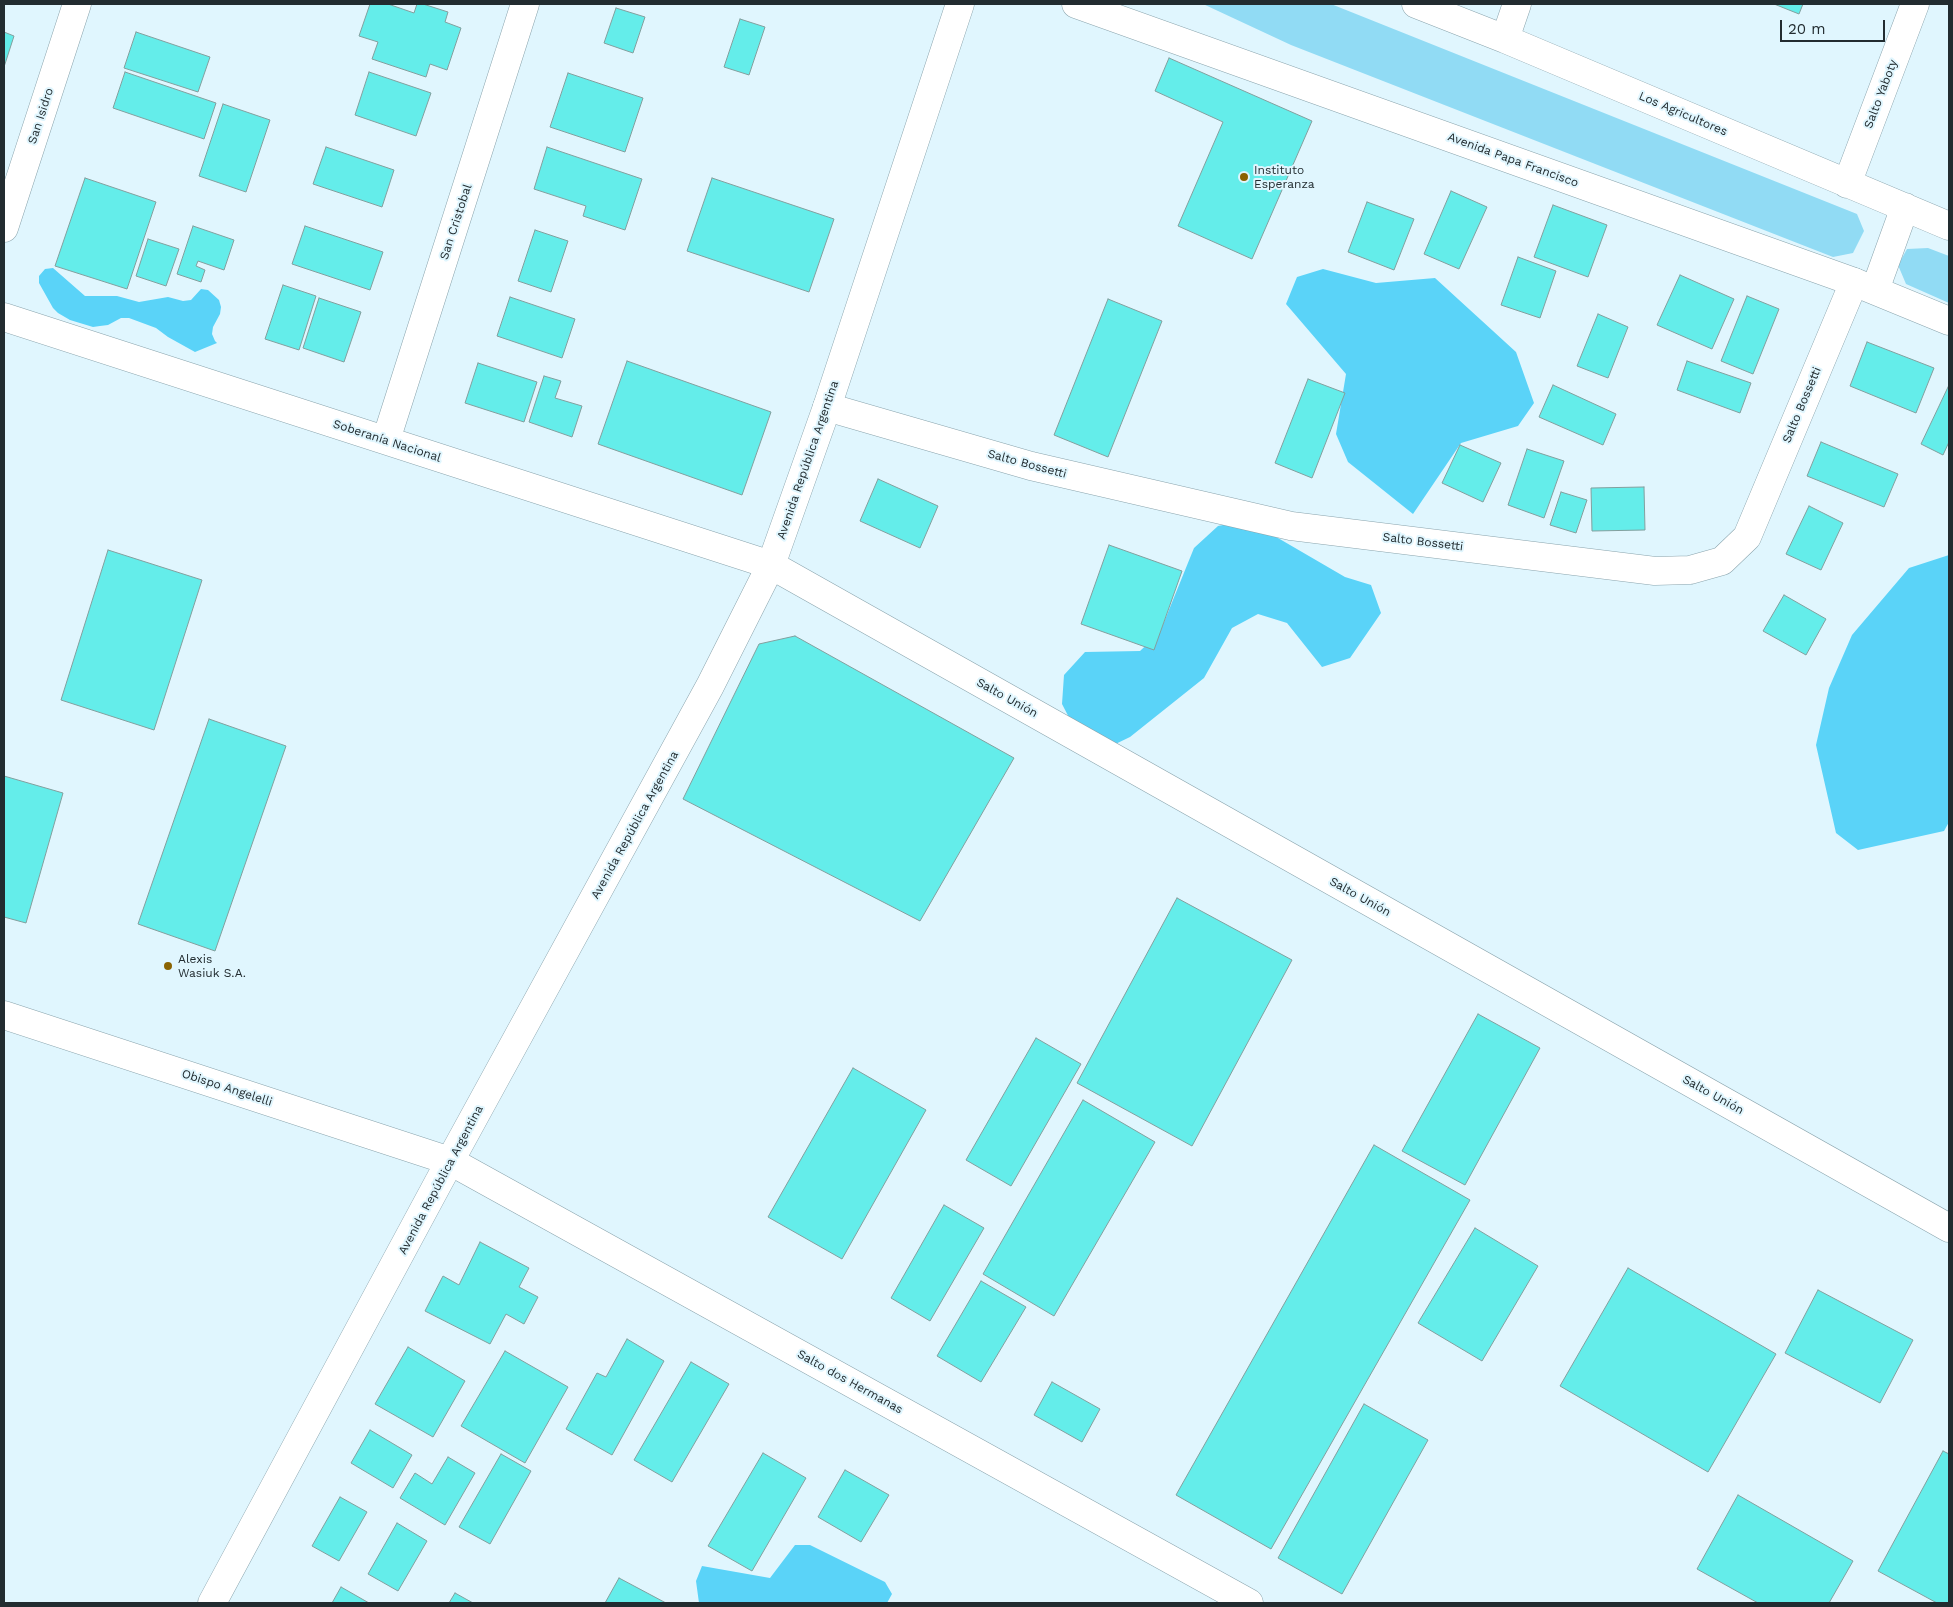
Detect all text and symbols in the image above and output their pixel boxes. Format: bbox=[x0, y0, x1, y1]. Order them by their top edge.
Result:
scale bar bbox=[1783, 10, 1888, 42]
text: 20 m bbox=[1788, 20, 1826, 38]
street label: Salto Yaboty bbox=[1861, 58, 1901, 130]
street label: San Isidro bbox=[25, 86, 57, 146]
street label: Los Agricultores bbox=[1637, 89, 1729, 139]
street label: Avenida Papa Francisco bbox=[1446, 130, 1580, 190]
place label: Instituto Esperanza bbox=[1254, 163, 1315, 191]
marker: Instituto Esperanza bbox=[1238, 171, 1250, 183]
street label: San Cristobal bbox=[437, 182, 475, 262]
street label: Salto Bossetti bbox=[1780, 365, 1824, 445]
street label: Avenida República Argentina bbox=[774, 379, 842, 541]
street label: Soberanía Nacional bbox=[331, 417, 443, 465]
street label: Salto Bossetti bbox=[986, 447, 1068, 481]
street label: Salto Bossetti bbox=[1382, 530, 1464, 554]
street label: Salto Unión bbox=[974, 675, 1040, 721]
street label: Avenida República Argentina bbox=[588, 749, 682, 901]
street label: Salto Unión bbox=[1327, 874, 1393, 920]
place label: Alexis Wasiuk S.A. bbox=[178, 952, 246, 980]
marker: Alexis Wasiuk S.A. bbox=[162, 960, 174, 972]
street label: Obispo Angelelli bbox=[180, 1067, 274, 1109]
street label: Salto Unión bbox=[1680, 1072, 1746, 1118]
street label: Avenida República Argentina bbox=[395, 1103, 487, 1257]
street label: Salto dos Hermanas bbox=[795, 1347, 905, 1417]

